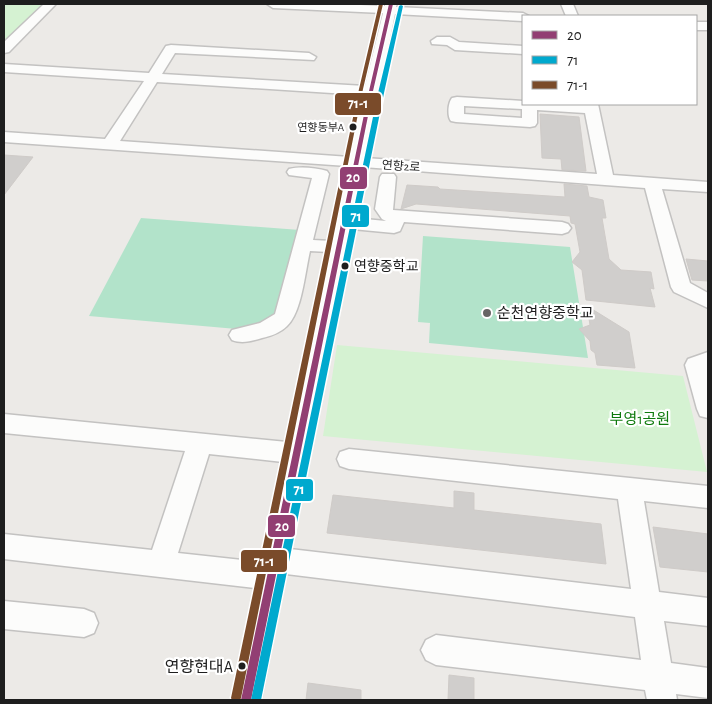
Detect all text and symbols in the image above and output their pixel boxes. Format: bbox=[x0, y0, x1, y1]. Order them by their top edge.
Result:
legend bbox=[522, 15, 697, 105]
text: 20 bbox=[567, 28, 582, 43]
text: 71 bbox=[567, 53, 578, 68]
text: 71-1 bbox=[567, 78, 588, 93]
line badge: 71-1 bbox=[334, 92, 382, 116]
text: 71-1 bbox=[348, 97, 368, 111]
place label: 연향동부A bbox=[297, 122, 345, 133]
marker: 연향동부A bbox=[348, 122, 358, 132]
street label: 연향2로 bbox=[381, 159, 421, 173]
line badge: 20 bbox=[339, 166, 368, 190]
text: 20 bbox=[346, 171, 360, 185]
line badge: 71 bbox=[341, 204, 370, 228]
text: 71 bbox=[350, 210, 362, 224]
place label: 연향중학교 bbox=[354, 258, 419, 274]
marker: 연향중학교 bbox=[340, 261, 350, 271]
place label: 순천연향중학교 bbox=[497, 304, 594, 321]
marker: 순천연향중학교 bbox=[481, 307, 493, 319]
park label: 부영1공원 bbox=[610, 411, 670, 427]
line badge: 71 bbox=[285, 478, 314, 502]
text: 71 bbox=[293, 483, 305, 497]
line badge: 20 bbox=[267, 514, 296, 538]
text: 20 bbox=[275, 520, 289, 534]
line badge: 71-1 bbox=[240, 549, 288, 573]
text: 71-1 bbox=[254, 555, 274, 569]
place label: 연향현대A bbox=[165, 658, 233, 675]
marker: 연향현대A bbox=[237, 661, 247, 671]

